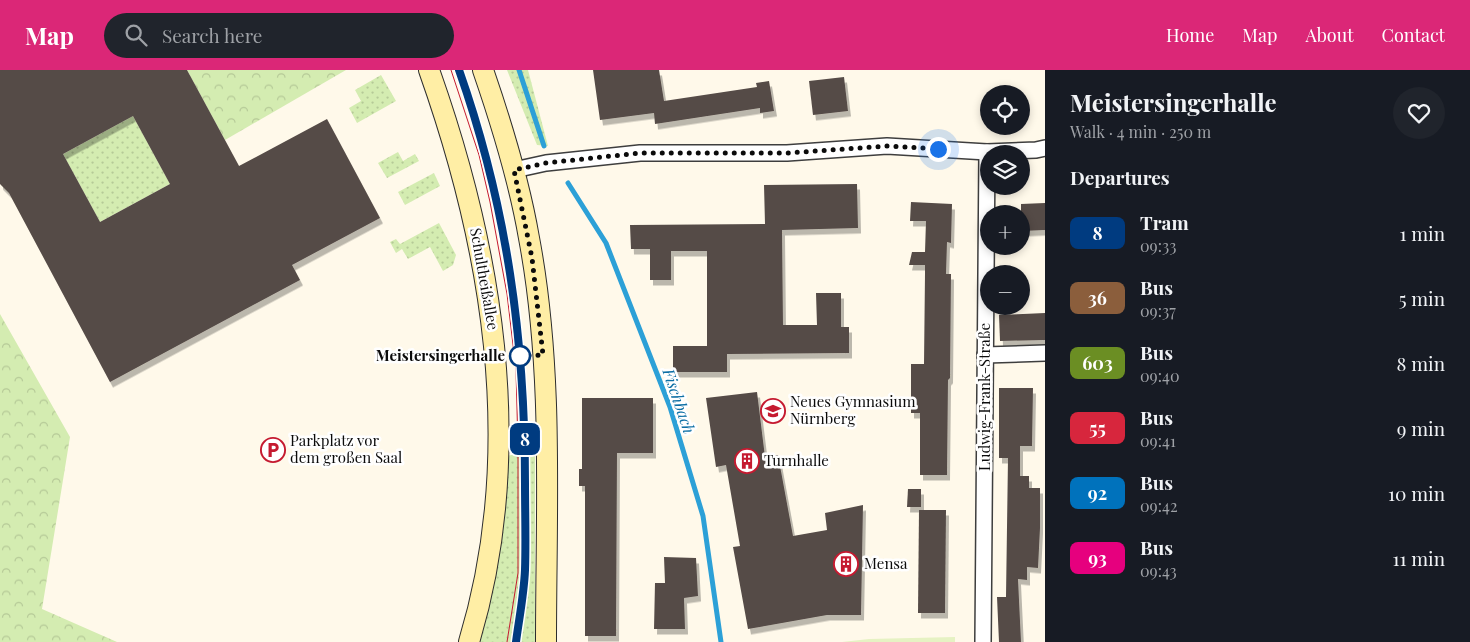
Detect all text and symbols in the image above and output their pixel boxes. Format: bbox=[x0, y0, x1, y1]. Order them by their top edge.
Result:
search box bbox=[104, 13, 454, 58]
text: Map bbox=[25, 19, 74, 51]
icon: search bbox=[122, 21, 150, 49]
text: Search here bbox=[162, 22, 262, 48]
text: Home bbox=[1166, 23, 1214, 47]
text: Map bbox=[1242, 23, 1277, 47]
text: About bbox=[1305, 23, 1354, 47]
text: Contact bbox=[1382, 23, 1445, 47]
map controls bbox=[980, 85, 1030, 315]
button: locate bbox=[980, 85, 1030, 135]
text: Meistersingerhalle bbox=[1070, 86, 1277, 118]
button: heart bbox=[1393, 87, 1445, 139]
text: Walk · 4 min · 250 m bbox=[1070, 121, 1211, 142]
your location bbox=[926, 137, 951, 162]
button: layers bbox=[980, 145, 1030, 195]
text: Departures bbox=[1070, 164, 1170, 190]
button: + bbox=[980, 205, 1030, 255]
text: Tram bbox=[1140, 209, 1189, 235]
text: 1 min bbox=[1399, 220, 1445, 246]
text: 8 bbox=[1092, 221, 1103, 245]
street label: Schultheißallee bbox=[466, 226, 504, 331]
text: 09:33 bbox=[1140, 235, 1176, 256]
button: − bbox=[980, 265, 1030, 315]
text: Bus bbox=[1140, 274, 1173, 300]
text: 5 min bbox=[1399, 285, 1445, 311]
text: 36 bbox=[1088, 286, 1107, 310]
text: 09:37 bbox=[1140, 300, 1176, 321]
street label: Ludwig-Frank-Straße bbox=[974, 323, 994, 471]
text: Bus bbox=[1140, 339, 1173, 365]
place label: Meistersingerhalle bbox=[376, 345, 505, 365]
marker: Meistersingerhalle bbox=[509, 345, 531, 367]
text: 8 min bbox=[1397, 350, 1445, 376]
text: 603 bbox=[1082, 351, 1113, 375]
water label: Fischbach bbox=[658, 365, 700, 436]
text: 09:40 bbox=[1140, 365, 1180, 386]
place label: Neues Gymnasium Nürnberg bbox=[790, 391, 916, 428]
school or university icon: Neues Gymnasium Nürnberg bbox=[760, 398, 786, 424]
text: Bus bbox=[1140, 404, 1173, 430]
text: 9 min bbox=[1397, 415, 1445, 441]
text: 55 bbox=[1089, 416, 1106, 440]
line badge: 8 bbox=[509, 423, 541, 455]
text: 8 bbox=[520, 427, 530, 451]
place label: Parkplatz vor dem großen Saal bbox=[290, 430, 402, 467]
text: 09:41 bbox=[1140, 430, 1176, 451]
parking icon: Parkplatz vor dem großen Saal bbox=[260, 437, 286, 463]
building icon: Turnhalle bbox=[734, 448, 760, 474]
place label: Turnhalle bbox=[764, 450, 829, 470]
text: Bus bbox=[1140, 469, 1173, 495]
text: 10 min bbox=[1388, 480, 1445, 506]
text: 92 bbox=[1088, 481, 1107, 505]
text: 09:42 bbox=[1140, 495, 1178, 516]
text: Bus bbox=[1140, 534, 1173, 560]
text: 11 min bbox=[1392, 545, 1445, 571]
text: 93 bbox=[1088, 546, 1107, 570]
building icon: Mensa bbox=[833, 551, 859, 577]
place label: Mensa bbox=[864, 553, 908, 573]
text: 09:43 bbox=[1140, 560, 1177, 581]

